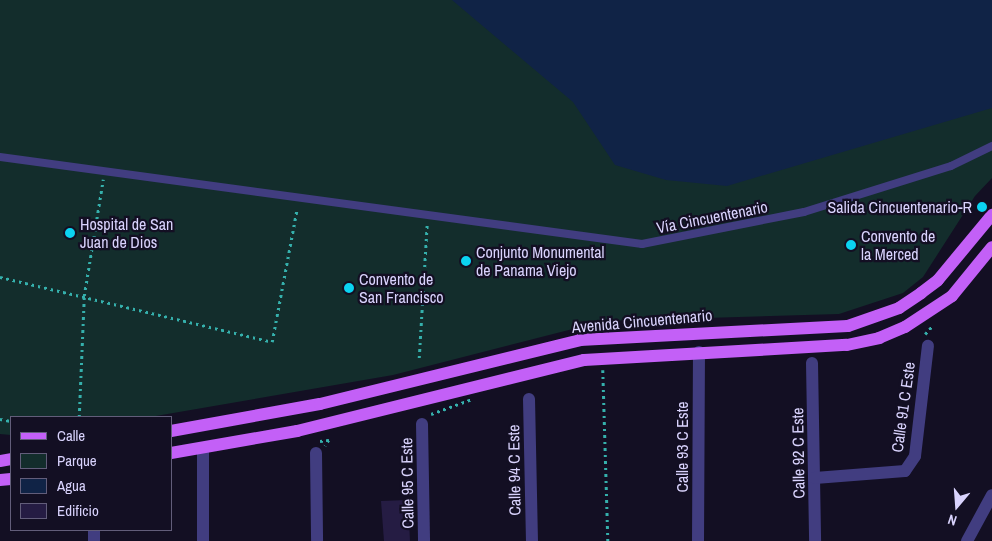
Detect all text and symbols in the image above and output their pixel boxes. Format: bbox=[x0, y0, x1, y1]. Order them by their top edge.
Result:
street label: Vía Cincuentenario bbox=[655, 197, 769, 237]
place label: Salida Cincuentenario-R bbox=[828, 197, 972, 217]
marker: Salida Cincuentenario-R bbox=[976, 201, 988, 213]
place label: Hospital de San Juan de Dios bbox=[80, 214, 173, 252]
place label: Convento de la Merced bbox=[861, 226, 935, 264]
marker: Hospital de San Juan de Dios bbox=[64, 227, 76, 239]
marker: Convento de la Merced bbox=[845, 239, 857, 251]
place label: Conjunto Monumental de Panama Viejo bbox=[476, 242, 604, 280]
marker: Conjunto Monumental de Panama Viejo bbox=[460, 255, 472, 267]
place label: Convento de San Francisco bbox=[359, 269, 444, 307]
marker: Convento de San Francisco bbox=[343, 282, 355, 294]
street label: Avenida Cincuentenario bbox=[571, 305, 713, 337]
street label: Calle 91 C Este bbox=[887, 361, 919, 453]
street label: Calle 93 C Este bbox=[672, 401, 692, 493]
street label: Calle 92 C Este bbox=[788, 407, 808, 499]
legend bbox=[10, 416, 172, 531]
street label: Calle 94 C Este bbox=[504, 424, 524, 516]
text: Calle bbox=[57, 425, 85, 446]
street label: Calle 95 C Este bbox=[397, 437, 417, 529]
text: Parque bbox=[57, 450, 97, 471]
text: Agua bbox=[57, 475, 86, 496]
north arrow bbox=[932, 481, 982, 531]
text: Edificio bbox=[57, 500, 99, 521]
text: N bbox=[946, 510, 959, 530]

